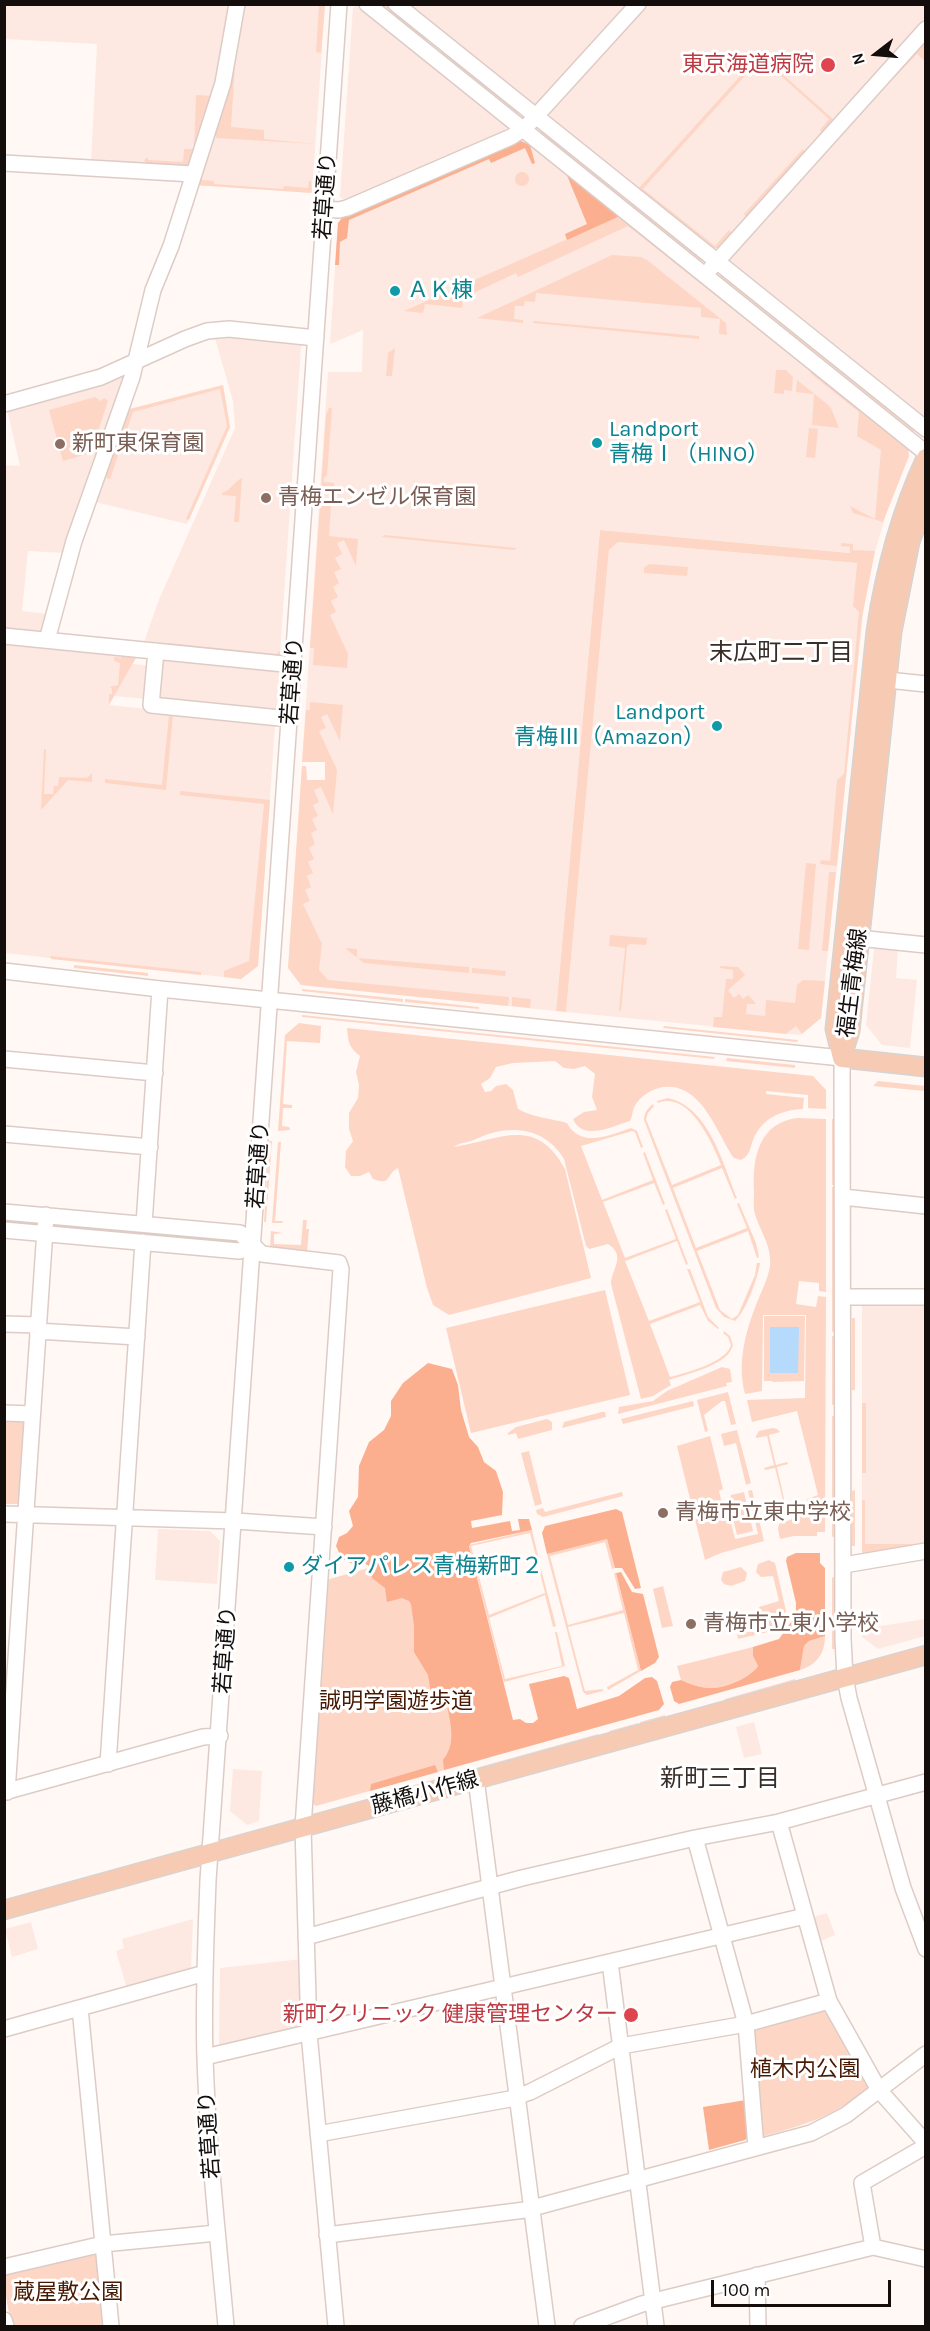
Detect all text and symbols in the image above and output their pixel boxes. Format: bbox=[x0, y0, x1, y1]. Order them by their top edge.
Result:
north arrow bbox=[846, 24, 906, 84]
text: N bbox=[848, 51, 869, 67]
place label: 東京海道病院 bbox=[682, 52, 814, 78]
marker: 東京海道病院 bbox=[819, 56, 837, 74]
street label: 若草通り bbox=[310, 151, 342, 241]
place label: ＡＫ棟 bbox=[407, 278, 473, 304]
marker: ＡＫ棟 bbox=[388, 284, 402, 298]
place label: Landport 青梅Ⅰ（HINO） bbox=[609, 417, 769, 469]
place label: 新町東保育園 bbox=[72, 431, 204, 457]
marker: Landport 青梅Ⅰ（HINO） bbox=[590, 436, 604, 450]
marker: 新町東保育園 bbox=[53, 437, 67, 451]
place label: 青梅エンゼル保育園 bbox=[278, 485, 476, 511]
marker: 青梅エンゼル保育園 bbox=[259, 491, 273, 505]
street label: 若草通り bbox=[277, 636, 309, 726]
district label: 末広町二丁目 bbox=[709, 639, 853, 667]
place label: Landport 青梅Ⅲ（Amazon） bbox=[514, 700, 705, 752]
marker: Landport 青梅Ⅲ（Amazon） bbox=[710, 719, 724, 733]
street label: 福生青梅線 bbox=[833, 927, 873, 1039]
street label: 若草通り bbox=[243, 1120, 275, 1210]
place label: 青梅市立東中学校 bbox=[675, 1500, 851, 1526]
marker: 青梅市立東中学校 bbox=[656, 1506, 670, 1520]
place label: ダイアパレス青梅新町２ bbox=[301, 1554, 543, 1580]
marker: ダイアパレス青梅新町２ bbox=[282, 1560, 296, 1574]
street label: 若草通り bbox=[210, 1605, 242, 1695]
place label: 青梅市立東小学校 bbox=[703, 1611, 879, 1637]
marker: 青梅市立東小学校 bbox=[684, 1617, 698, 1631]
park label: 誠明学園遊歩道 bbox=[319, 1689, 473, 1715]
district label: 新町三丁目 bbox=[660, 1765, 780, 1793]
street label: 藤橋小作線 bbox=[368, 1766, 482, 1820]
place label: 新町クリニック 健康管理センター bbox=[283, 2002, 618, 2028]
marker: 新町クリニック 健康管理センター bbox=[622, 2006, 640, 2024]
park label: 植木内公園 bbox=[750, 2057, 860, 2083]
street label: 若草通り bbox=[194, 2090, 226, 2180]
scale bar bbox=[714, 2268, 894, 2306]
text: 100 m bbox=[722, 2279, 770, 2301]
park label: 蔵屋敷公園 bbox=[13, 2280, 123, 2306]

